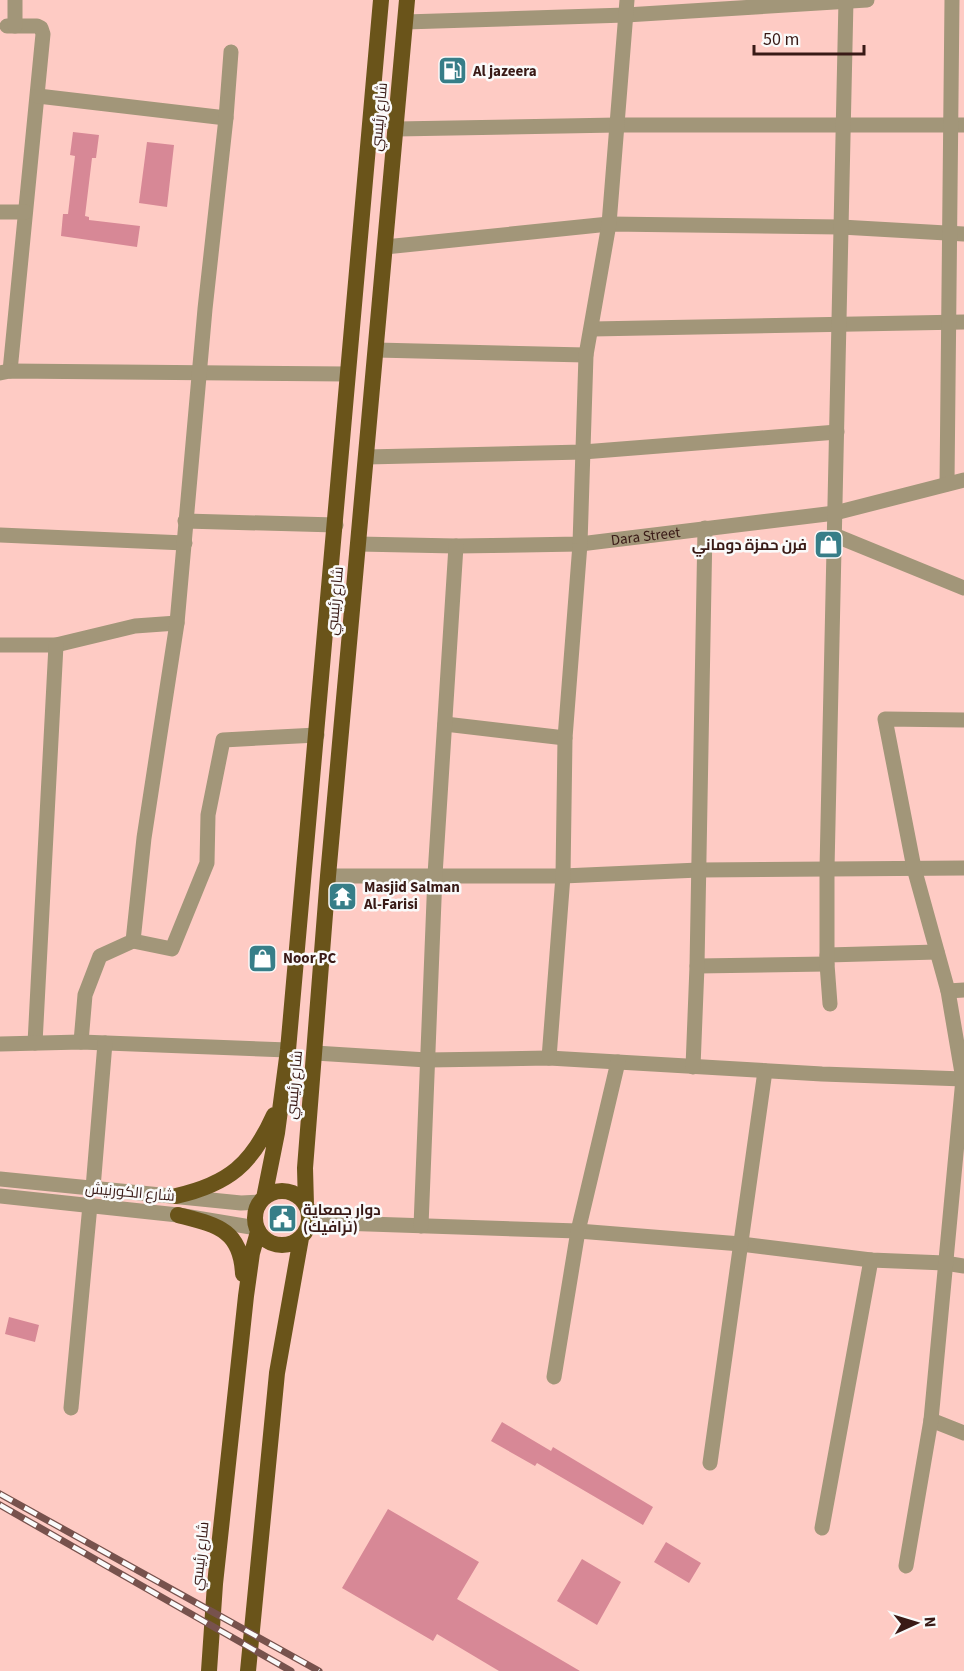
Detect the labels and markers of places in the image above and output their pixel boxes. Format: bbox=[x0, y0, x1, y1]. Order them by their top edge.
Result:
fuel station icon: Al jazeera bbox=[436, 55, 468, 87]
place label: Al jazeera bbox=[472, 61, 537, 82]
shop icon: فرن حمزة دوماني bbox=[812, 529, 844, 561]
place label: فرن حمزة دوماني bbox=[692, 535, 807, 557]
place label: Masjid Salman Al-Farisi bbox=[363, 877, 460, 915]
temple icon: Masjid Salman Al-Farisi bbox=[327, 880, 359, 912]
shop icon: Noor PC bbox=[246, 942, 278, 974]
place label: Noor PC bbox=[283, 948, 337, 969]
place label: دوار جمعاية (ترافيك) bbox=[303, 1200, 381, 1238]
public building icon: دوار جمعاية (ترافيك) bbox=[266, 1203, 298, 1235]

